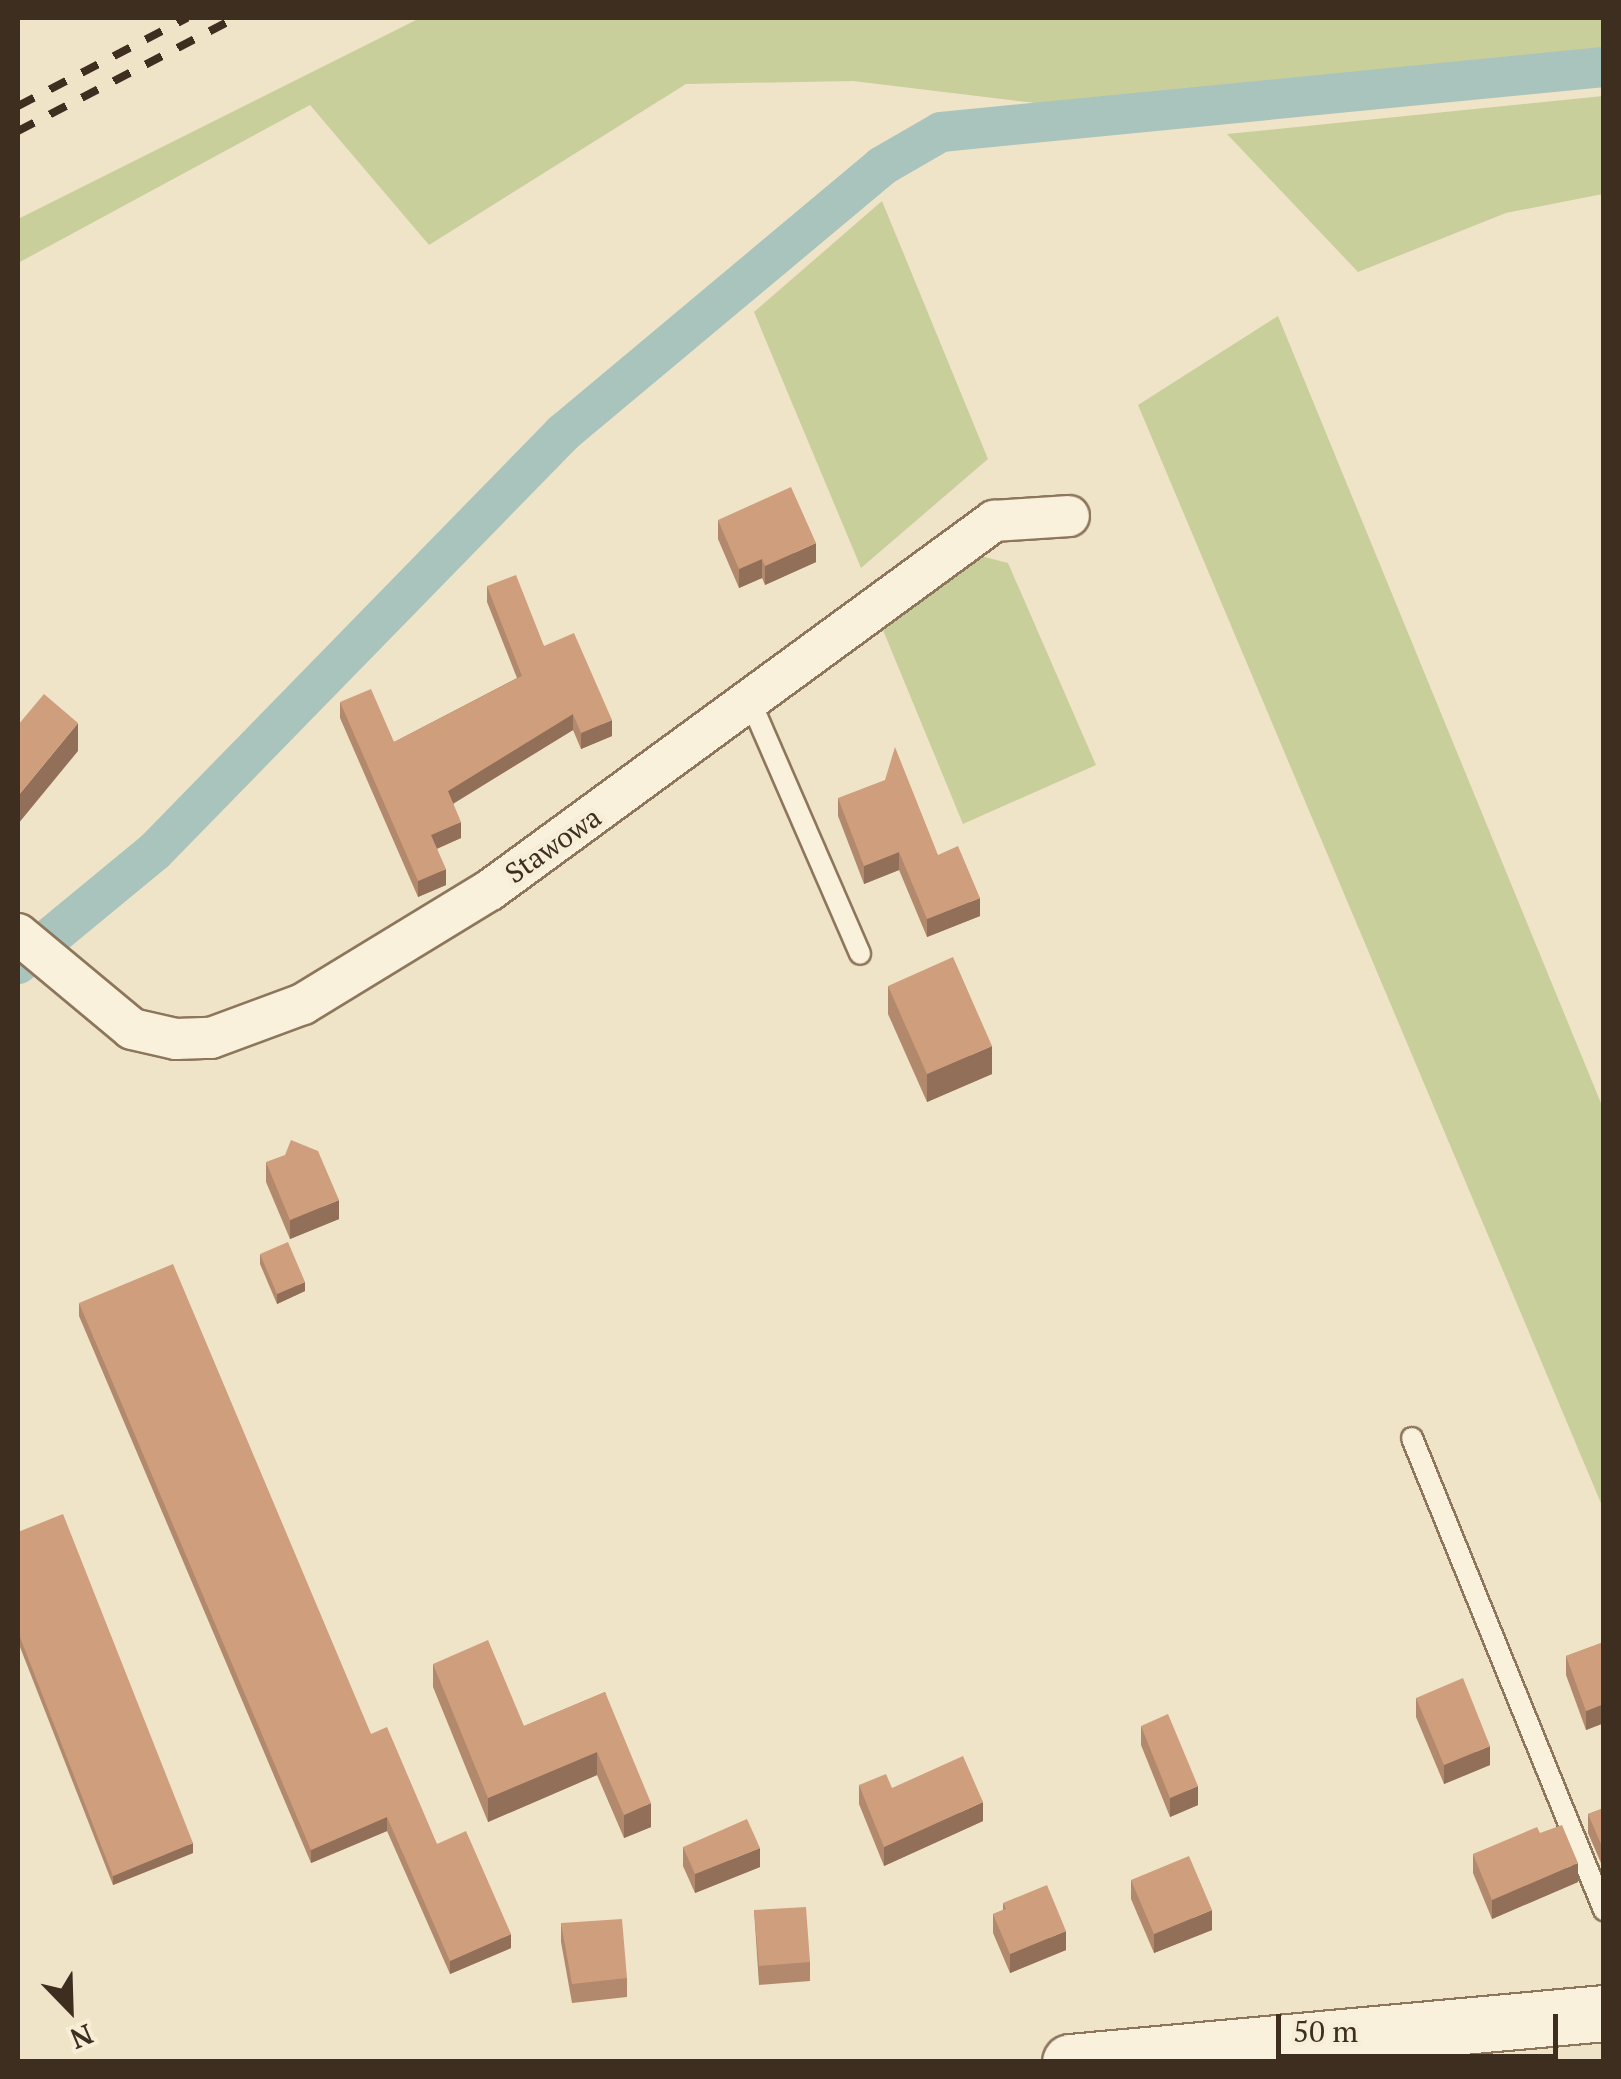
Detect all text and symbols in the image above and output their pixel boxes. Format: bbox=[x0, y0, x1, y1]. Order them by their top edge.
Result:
street label: Stawowa bbox=[499, 800, 607, 890]
north arrow bbox=[20, 1959, 120, 2059]
scale bar bbox=[1281, 1994, 1564, 2056]
text: 50 m bbox=[1293, 2011, 1358, 2051]
text: N bbox=[65, 2016, 99, 2058]

